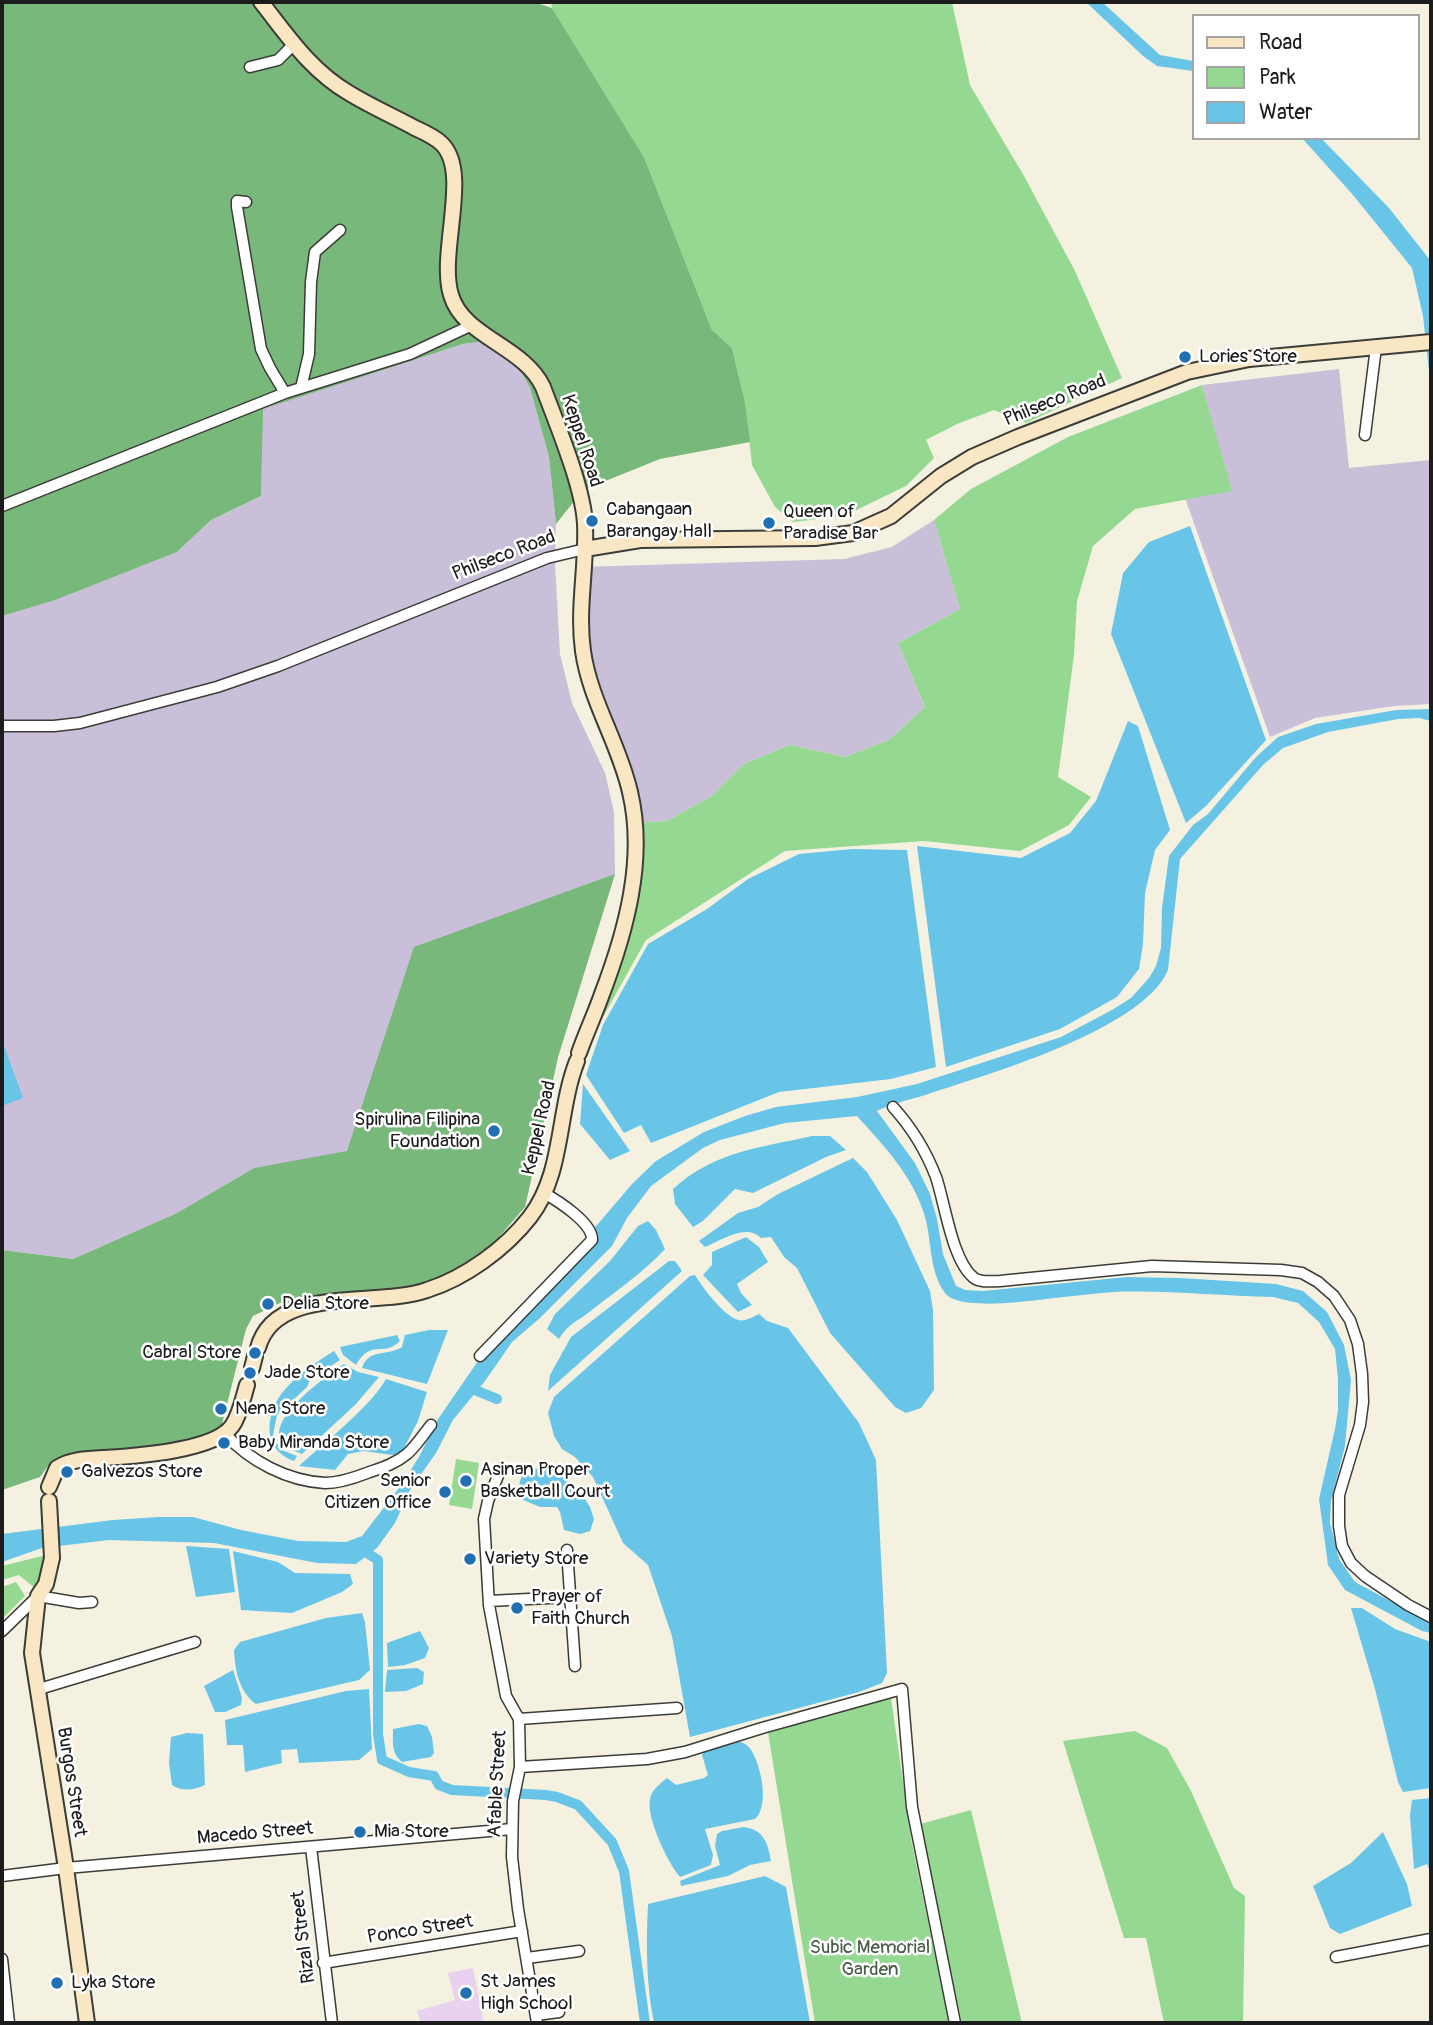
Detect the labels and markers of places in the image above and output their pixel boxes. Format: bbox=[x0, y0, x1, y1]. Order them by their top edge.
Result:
place label: Lories Store bbox=[1199, 346, 1297, 368]
marker: Lories Store bbox=[1177, 349, 1193, 365]
place label: Cabangaan Barangay Hall bbox=[606, 499, 712, 543]
place label: Queen of Paradise Bar bbox=[783, 501, 878, 545]
marker: Cabangaan Barangay Hall bbox=[584, 513, 600, 529]
marker: Queen of Paradise Bar bbox=[761, 515, 777, 531]
place label: Spirulina Filipina Foundation bbox=[354, 1109, 480, 1153]
marker: Spirulina Filipina Foundation bbox=[486, 1123, 502, 1139]
place label: Delia Store bbox=[282, 1293, 369, 1315]
marker: Delia Store bbox=[260, 1296, 276, 1312]
place label: Cabral Store bbox=[142, 1342, 241, 1364]
marker: Cabral Store bbox=[247, 1345, 263, 1361]
place label: Jade Store bbox=[264, 1362, 350, 1384]
marker: Jade Store bbox=[242, 1365, 258, 1381]
place label: Nena Store bbox=[235, 1398, 325, 1420]
marker: Nena Store bbox=[213, 1401, 229, 1417]
place label: Baby Miranda Store bbox=[238, 1432, 389, 1454]
marker: Baby Miranda Store bbox=[216, 1435, 232, 1451]
place label: Asinan Proper Basketball Court bbox=[480, 1459, 610, 1503]
place label: Galvezos Store bbox=[81, 1461, 202, 1483]
marker: Galvezos Store bbox=[59, 1464, 75, 1480]
place label: Senior Citizen Office bbox=[324, 1470, 431, 1514]
marker: Asinan Proper Basketball Court bbox=[458, 1473, 474, 1489]
marker: Senior Citizen Office bbox=[437, 1484, 453, 1500]
place label: Variety Store bbox=[484, 1548, 588, 1570]
marker: Variety Store bbox=[462, 1551, 478, 1567]
place label: Prayer of Faith Church bbox=[531, 1586, 630, 1630]
marker: Prayer of Faith Church bbox=[509, 1600, 525, 1616]
place label: Mia Store bbox=[374, 1821, 449, 1843]
marker: Mia Store bbox=[352, 1824, 368, 1840]
place label: St James High School bbox=[480, 1971, 573, 2015]
place label: Lyka Store bbox=[71, 1972, 155, 1994]
marker: Lyka Store bbox=[49, 1975, 65, 1991]
marker: St James High School bbox=[458, 1985, 474, 2001]

